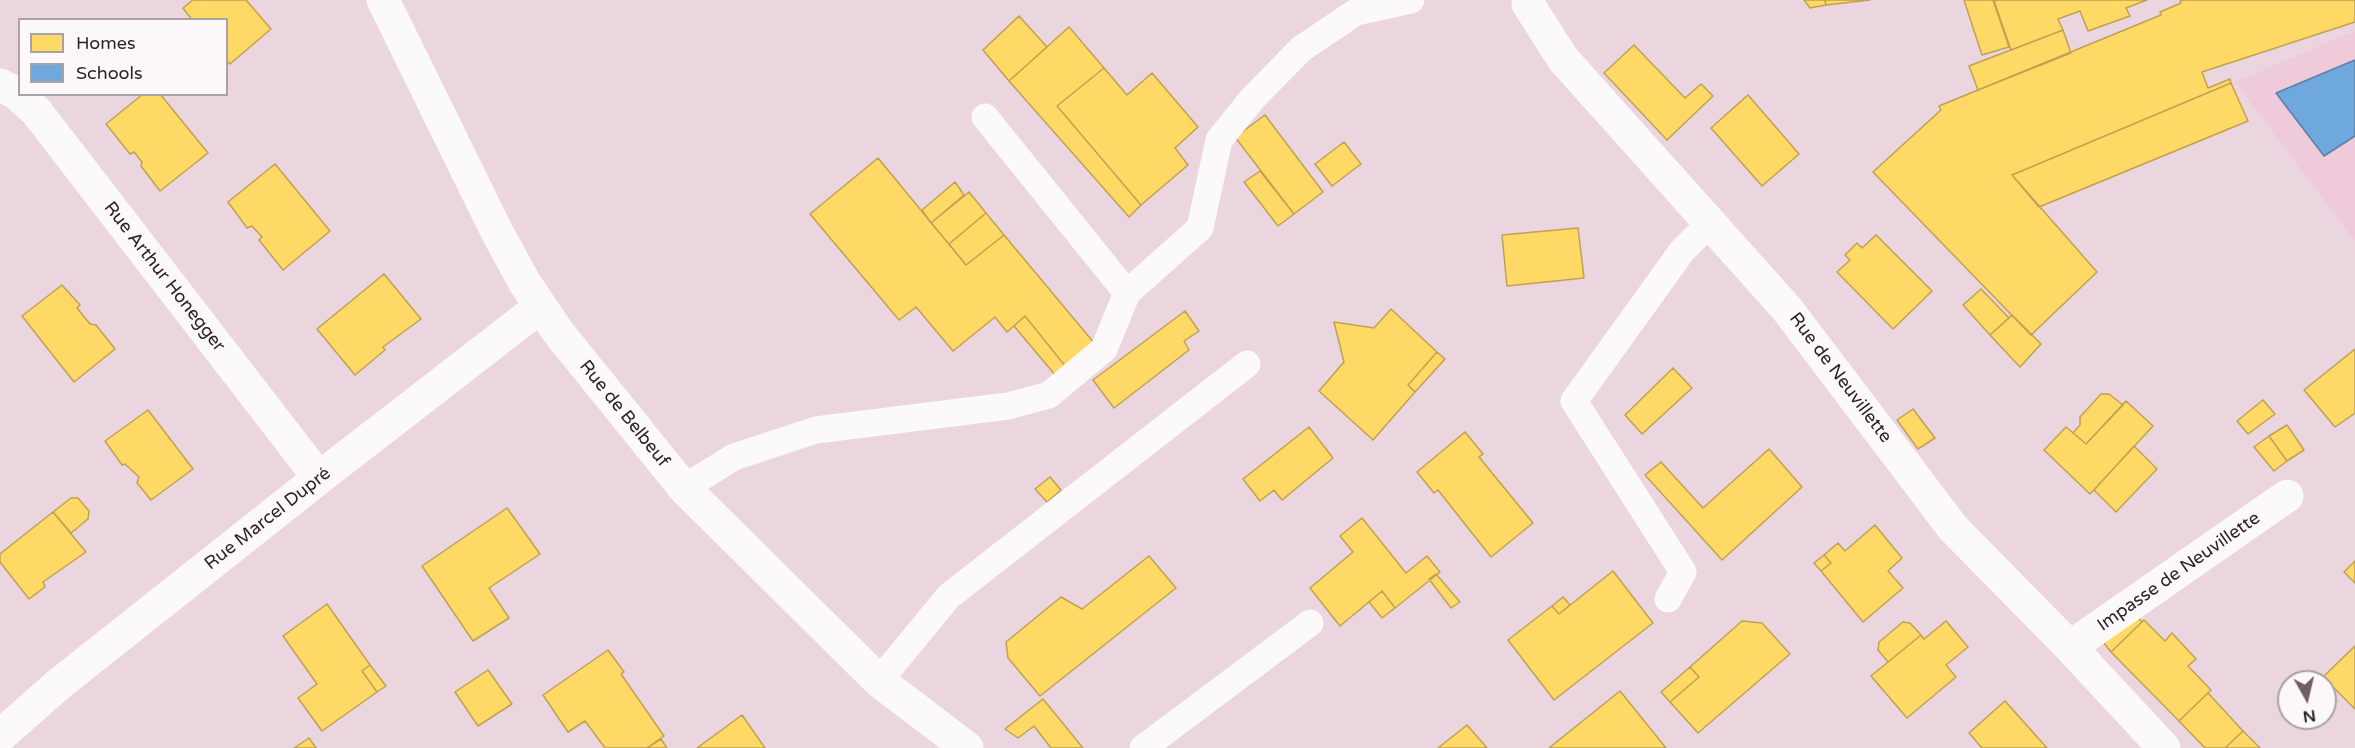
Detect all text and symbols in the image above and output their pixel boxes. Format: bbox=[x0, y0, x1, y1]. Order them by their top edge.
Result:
legend bbox=[18, 18, 228, 96]
text: Homes bbox=[76, 32, 136, 54]
text: Schools bbox=[76, 62, 143, 84]
street label: Rue Arthur Honegger bbox=[99, 198, 229, 356]
street label: Rue de Neuvillette bbox=[1784, 309, 1896, 447]
street label: Rue de Belbeuf bbox=[574, 356, 674, 472]
street label: Rue Marcel Dupré bbox=[201, 463, 335, 575]
street label: Impasse de Neuvillette bbox=[2093, 508, 2265, 636]
north arrow bbox=[2277, 670, 2337, 730]
text: N bbox=[2301, 705, 2317, 727]

